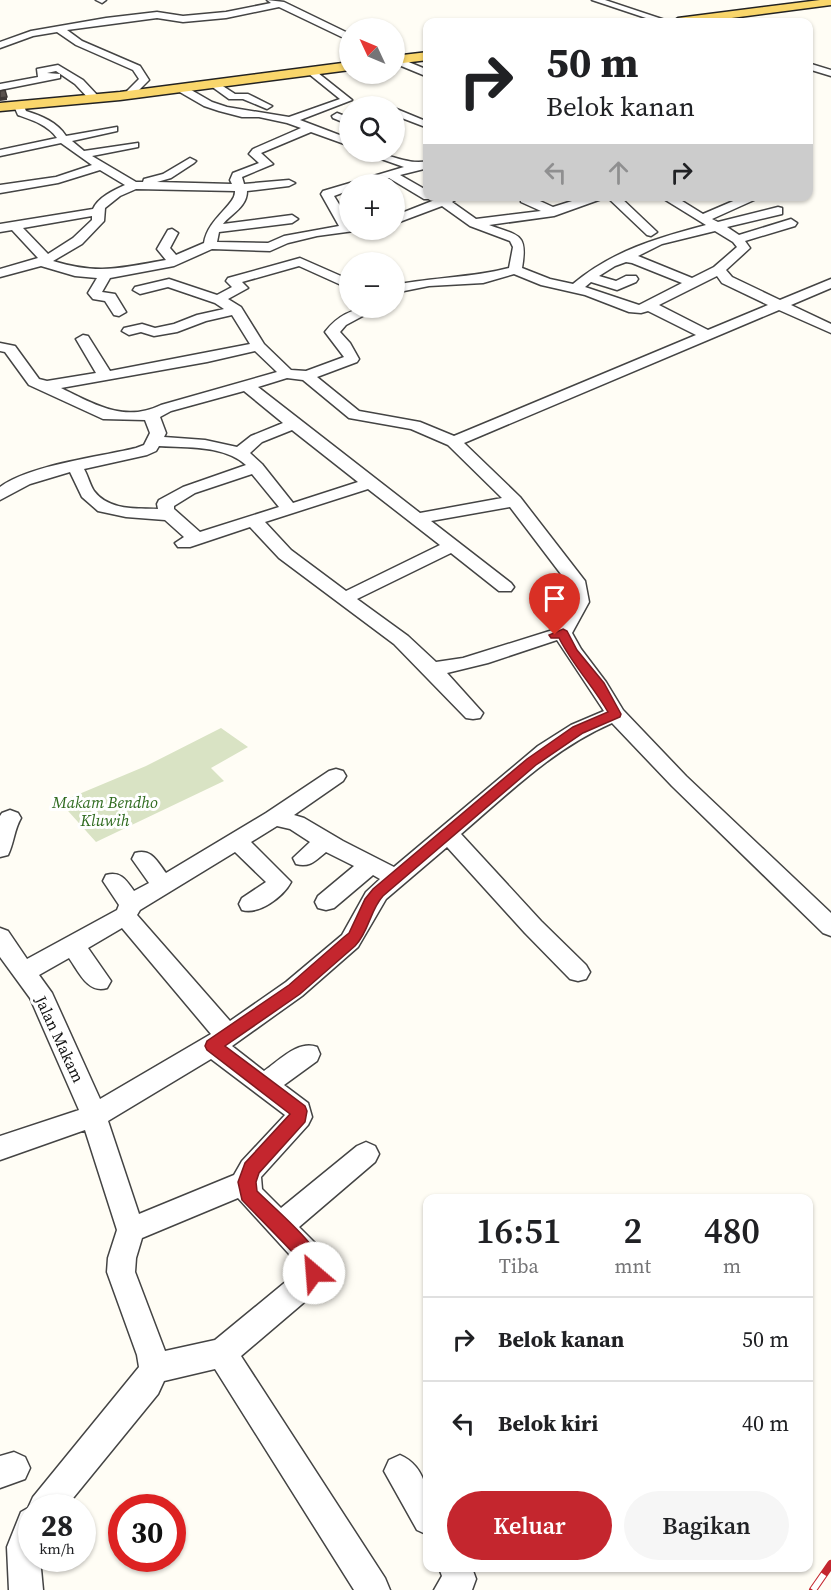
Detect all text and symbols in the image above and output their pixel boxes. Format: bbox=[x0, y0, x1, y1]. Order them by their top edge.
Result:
north arrow bbox=[339, 18, 405, 84]
map controls bbox=[339, 18, 405, 318]
text: 50 m bbox=[546, 33, 639, 91]
icon: right bbox=[447, 42, 525, 120]
text: Belok kanan bbox=[546, 88, 695, 125]
button: search bbox=[339, 96, 405, 162]
icon: left bbox=[539, 156, 572, 189]
icon: ahead bbox=[602, 156, 635, 189]
icon: right bbox=[665, 156, 698, 189]
button: + bbox=[339, 174, 405, 240]
button: − bbox=[339, 252, 405, 318]
pin bbox=[529, 573, 580, 635]
icon: arrive bbox=[538, 582, 571, 615]
park label: Makam Bendho Kluwih bbox=[51, 791, 158, 831]
street label: Jalan Makam bbox=[30, 991, 90, 1086]
text: 16:51 bbox=[476, 1206, 562, 1255]
text: 2 bbox=[623, 1206, 642, 1255]
text: 480 bbox=[704, 1206, 760, 1255]
position arrow bbox=[282, 1241, 346, 1305]
text: Tiba bbox=[499, 1252, 539, 1280]
text: mnt bbox=[614, 1252, 651, 1280]
text: m bbox=[723, 1252, 741, 1280]
icon: right bbox=[447, 1323, 480, 1356]
text: Belok kanan bbox=[498, 1324, 624, 1354]
text: 50 m bbox=[742, 1324, 789, 1354]
icon: left bbox=[447, 1407, 480, 1440]
text: Belok kiri bbox=[498, 1408, 598, 1438]
text: 40 m bbox=[742, 1408, 789, 1438]
button: Keluar bbox=[447, 1491, 612, 1560]
button: Bagikan bbox=[624, 1491, 789, 1560]
speed limit sign: 30 bbox=[108, 1494, 186, 1572]
text: 28 bbox=[41, 1505, 73, 1546]
text: km/h bbox=[39, 1538, 75, 1559]

